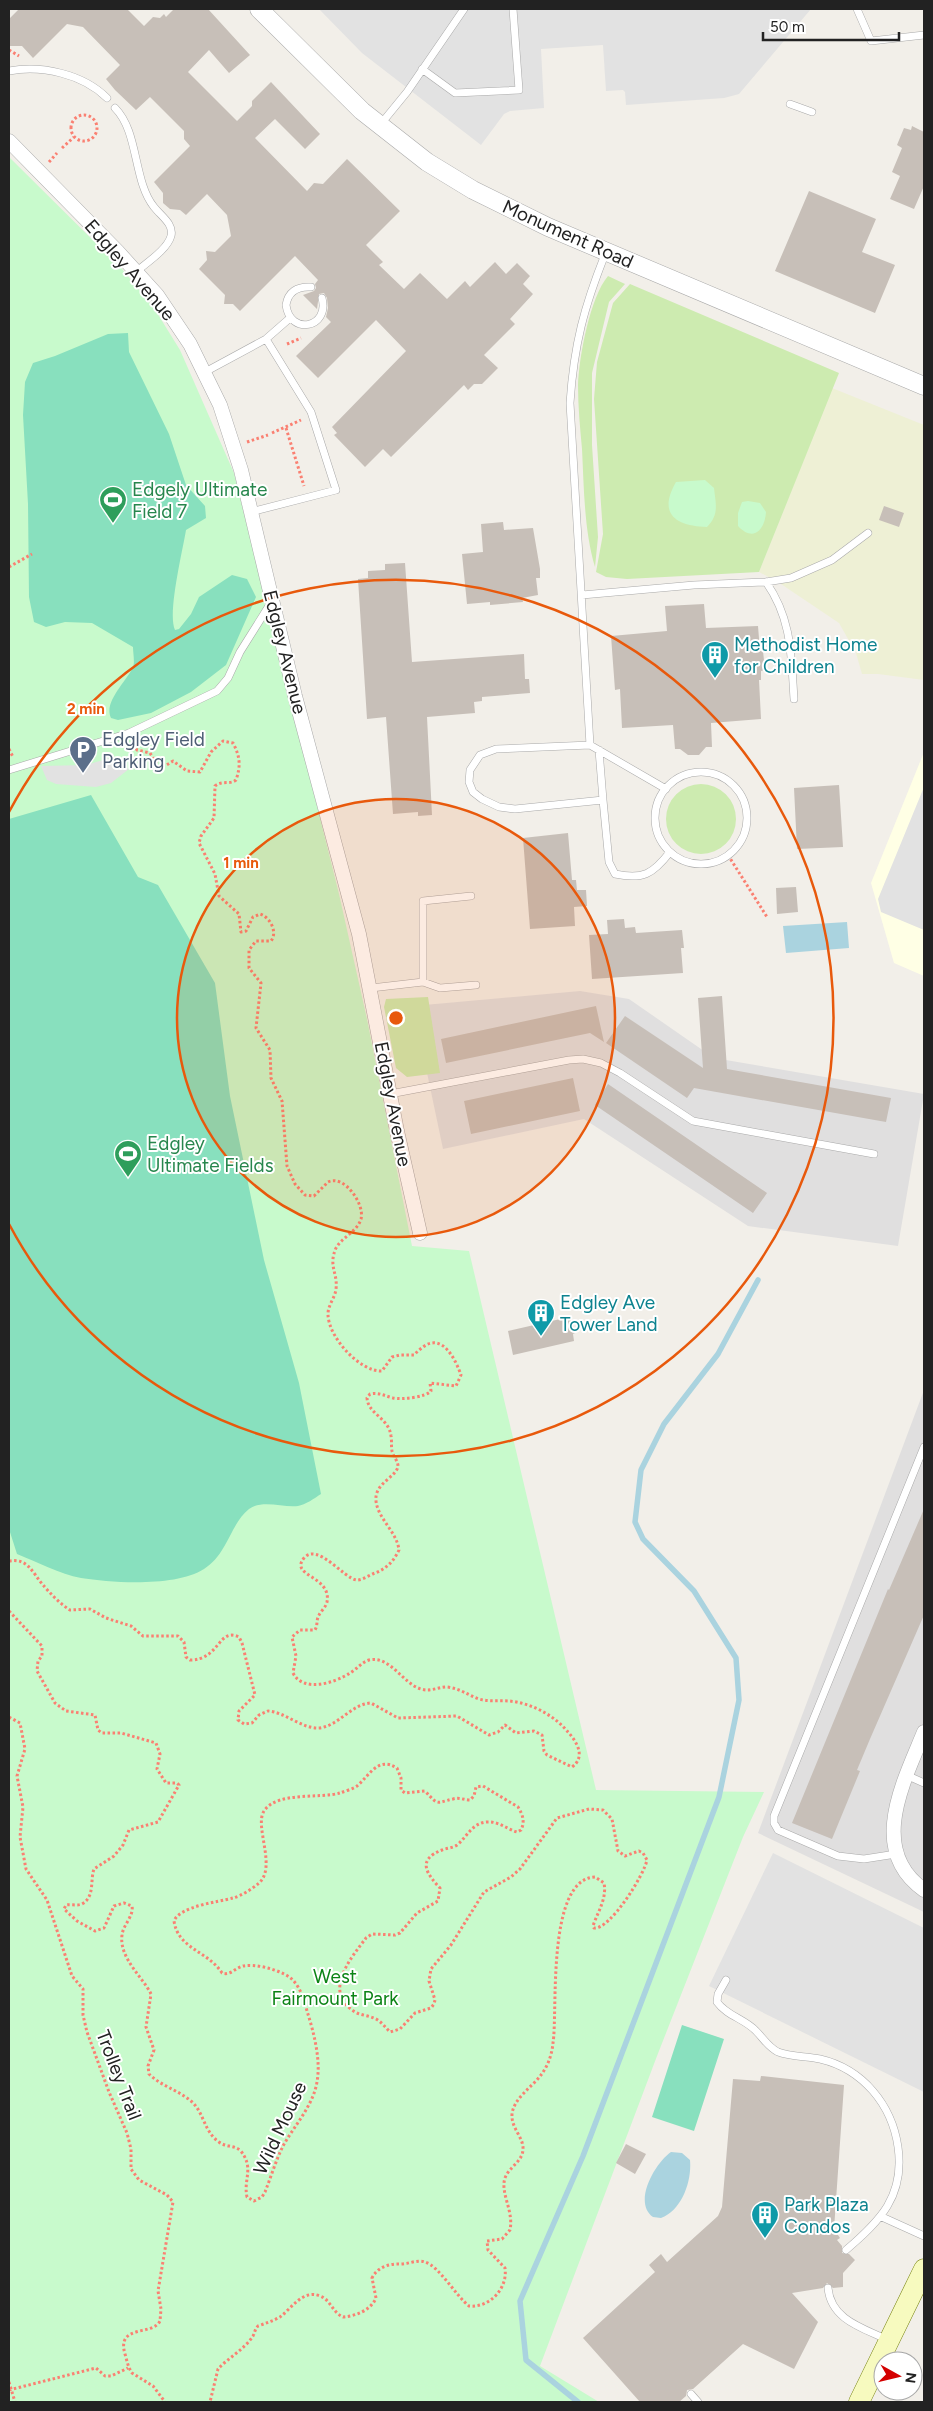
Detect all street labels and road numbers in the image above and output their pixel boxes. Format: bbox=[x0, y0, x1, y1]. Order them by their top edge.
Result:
street label: Monument Road bbox=[499, 195, 637, 273]
street label: Edgley Avenue bbox=[80, 215, 180, 325]
street label: Edgley Avenue bbox=[259, 588, 311, 716]
street label: Edgley Avenue bbox=[370, 1040, 416, 1168]
street label: Trolley Trail bbox=[91, 2027, 147, 2123]
street label: Wild Mouse bbox=[249, 2078, 311, 2178]

